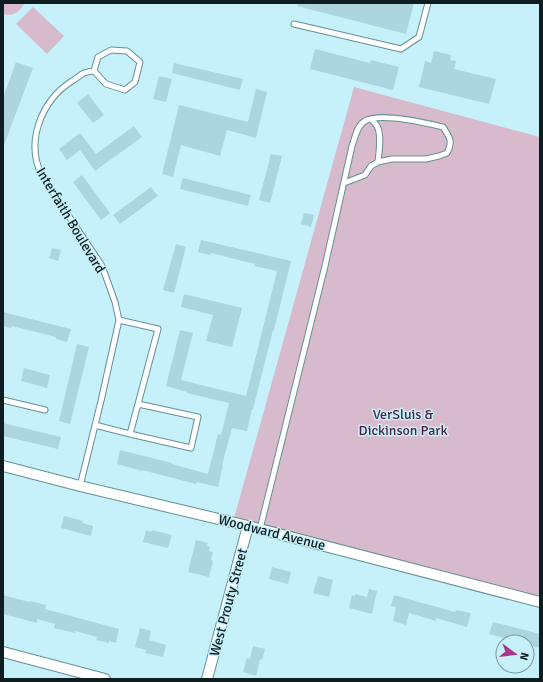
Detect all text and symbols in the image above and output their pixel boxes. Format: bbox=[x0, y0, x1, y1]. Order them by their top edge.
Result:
street label: Interfaith Boulevard bbox=[32, 164, 109, 276]
park label: VerSluis & Dickinson Park bbox=[359, 406, 447, 439]
street label: Woodward Avenue bbox=[217, 511, 327, 554]
street label: West Prouty Street bbox=[206, 546, 251, 658]
north arrow bbox=[495, 634, 535, 674]
text: N bbox=[517, 651, 531, 662]

